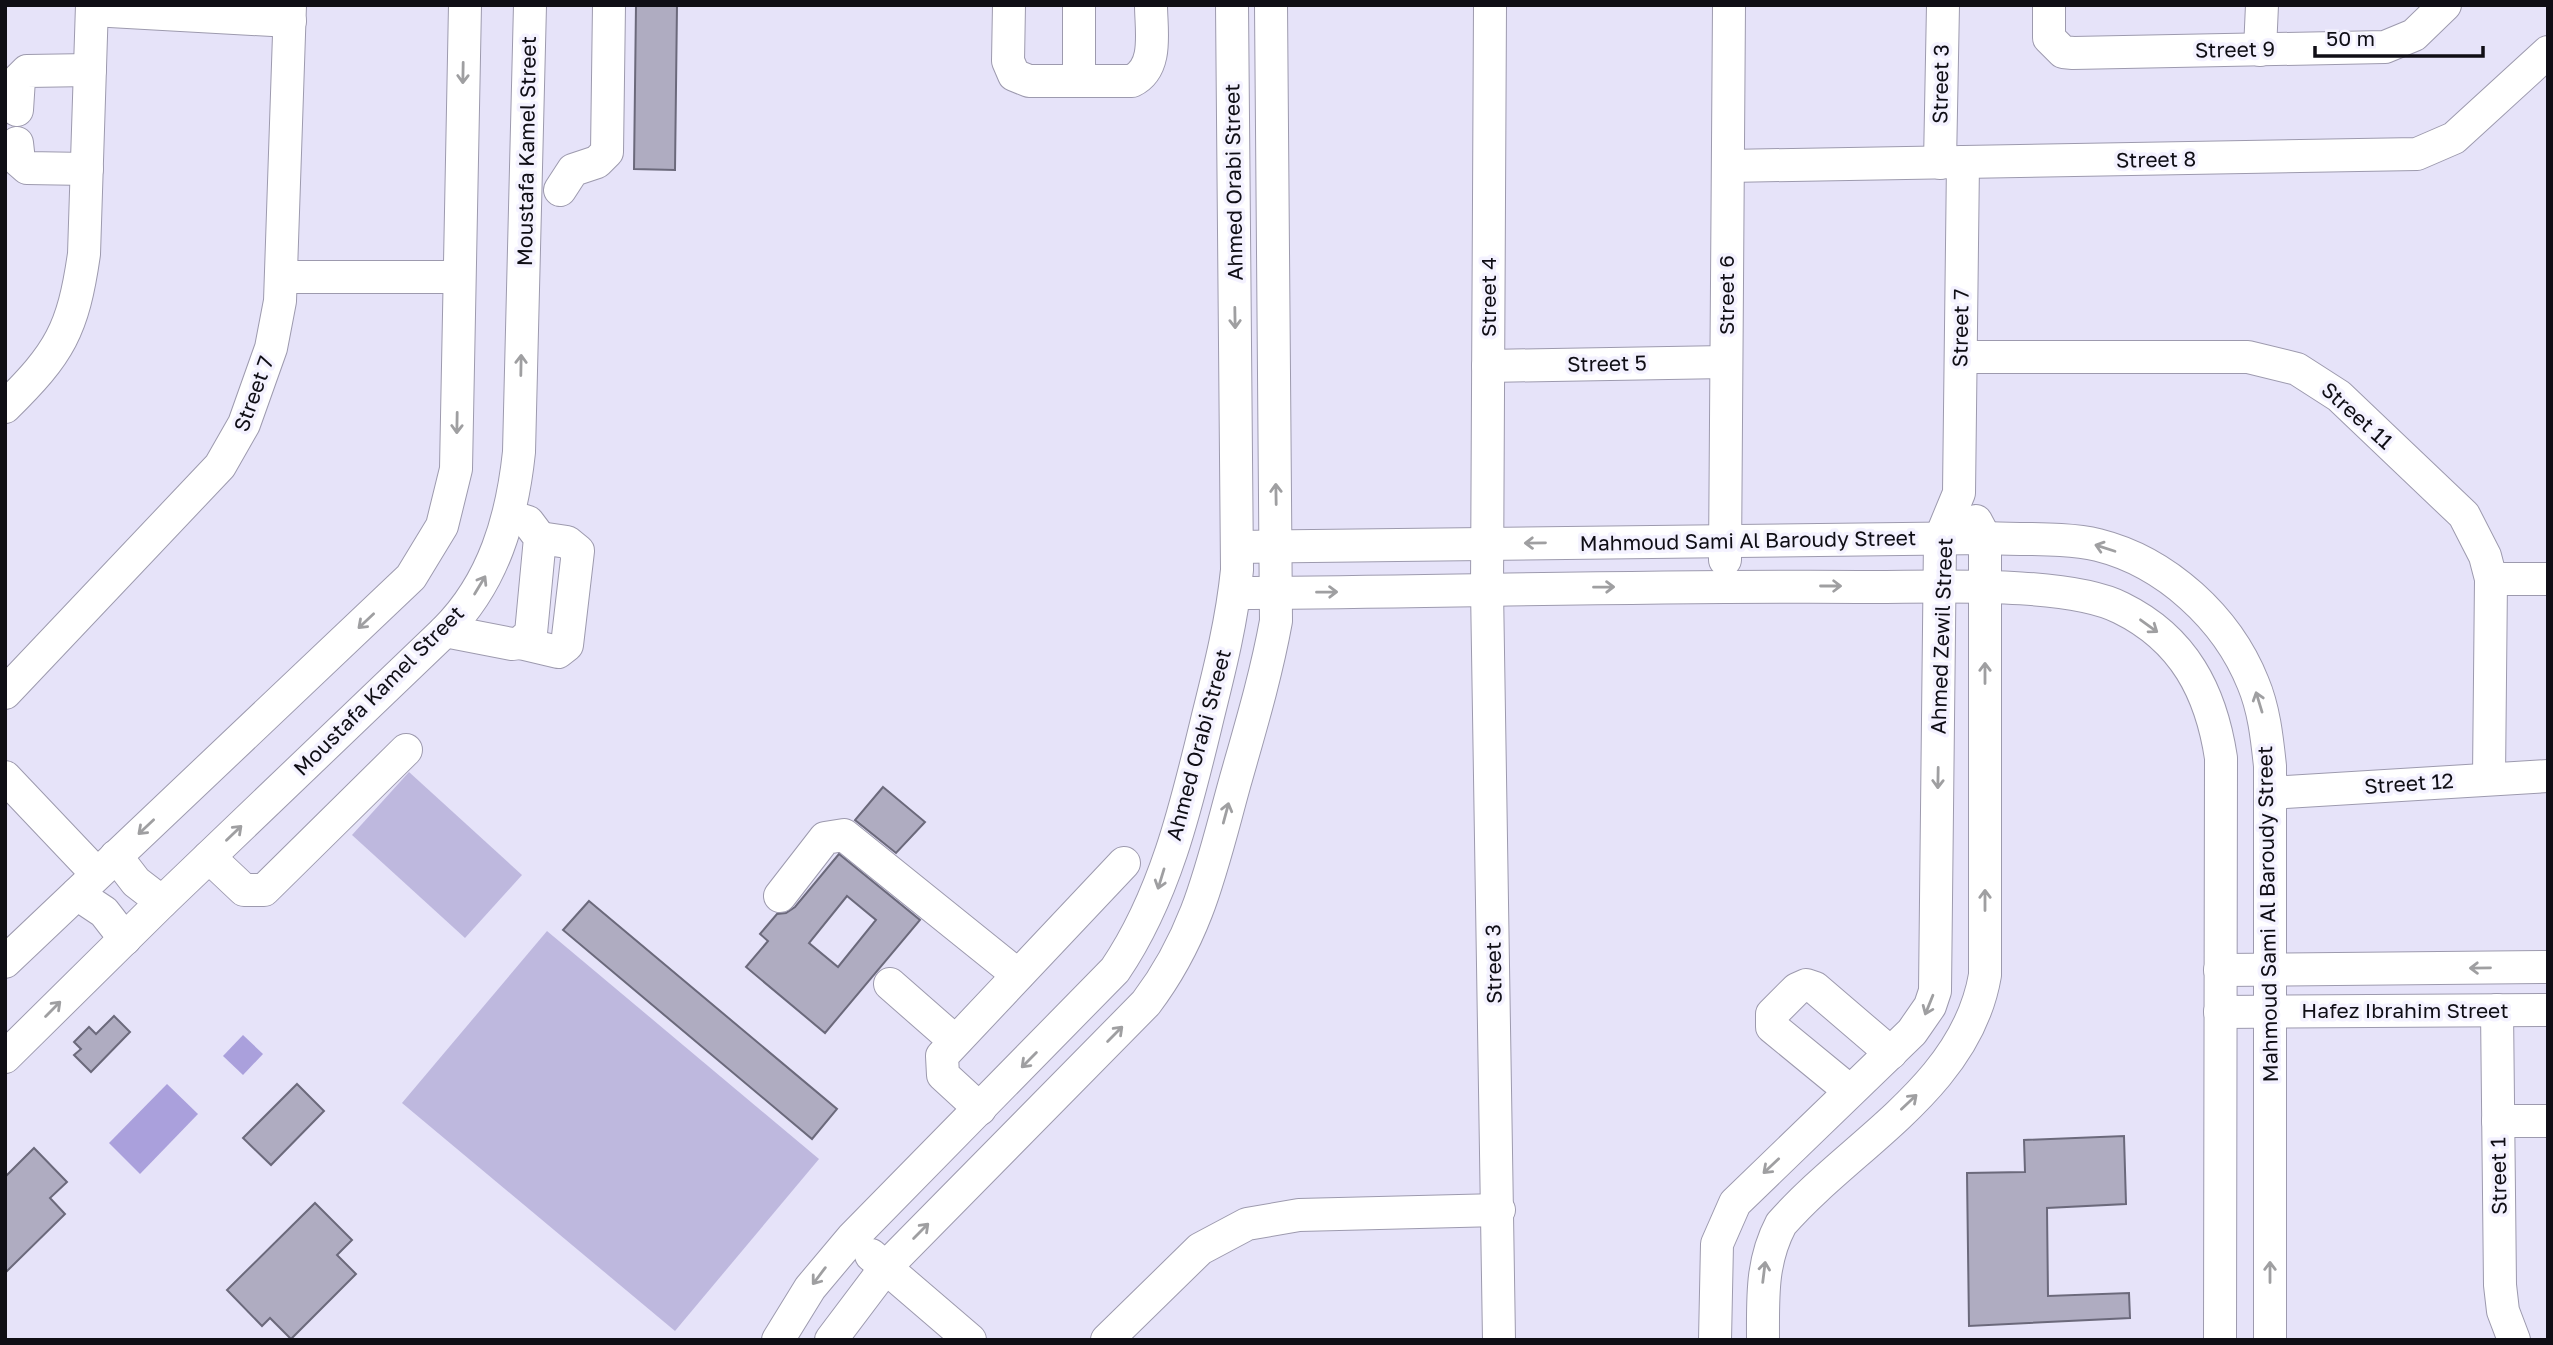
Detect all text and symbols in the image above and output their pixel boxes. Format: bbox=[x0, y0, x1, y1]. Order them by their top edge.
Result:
scale bar bbox=[2315, 14, 2483, 58]
text: 50 m bbox=[2326, 25, 2375, 51]
street label: Street 9 bbox=[2195, 35, 2275, 63]
street label: Moustafa Kamel Street bbox=[511, 36, 541, 266]
street label: Street 3 bbox=[1926, 44, 1954, 124]
one-way arrow bbox=[457, 62, 470, 85]
street label: Ahmed Orabi Street bbox=[1218, 83, 1248, 281]
street label: Street 8 bbox=[2116, 145, 2196, 173]
street label: Street 6 bbox=[1713, 255, 1739, 335]
street label: Street 4 bbox=[1475, 257, 1501, 337]
street label: Street 7 bbox=[1946, 288, 1974, 367]
one-way arrow bbox=[1228, 307, 1242, 330]
street label: Street 5 bbox=[1567, 349, 1647, 377]
street label: Street 7 bbox=[227, 352, 279, 435]
one-way arrow bbox=[514, 354, 528, 377]
street label: Street 11 bbox=[2316, 376, 2399, 454]
one-way arrow bbox=[450, 412, 463, 435]
one-way arrow bbox=[1269, 482, 1283, 505]
street label: Mahmoud Sami Al Baroudy Street bbox=[1579, 524, 1916, 556]
one-way arrow bbox=[1524, 536, 1547, 549]
street label: Ahmed Zewil Street bbox=[1925, 537, 1957, 735]
one-way arrow bbox=[2094, 541, 2116, 554]
one-way arrow bbox=[473, 576, 487, 596]
one-way arrow bbox=[1820, 579, 1843, 593]
one-way arrow bbox=[1592, 581, 1615, 594]
one-way arrow bbox=[1316, 585, 1339, 598]
street label: Moustafa Kamel Street bbox=[288, 600, 469, 781]
one-way arrow bbox=[357, 613, 375, 629]
one-way arrow bbox=[2139, 619, 2158, 633]
street label: Ahmed Orabi Street bbox=[1160, 646, 1236, 843]
one-way arrow bbox=[1978, 662, 1992, 685]
one-way arrow bbox=[2251, 691, 2264, 713]
street label: Mahmoud Sami Al Baroudy Street bbox=[2251, 746, 2283, 1083]
one-way arrow bbox=[1931, 767, 1945, 790]
street label: Street 12 bbox=[2363, 767, 2455, 799]
one-way arrow bbox=[1221, 802, 1234, 824]
one-way arrow bbox=[138, 819, 155, 836]
one-way arrow bbox=[225, 825, 242, 842]
one-way arrow bbox=[1154, 868, 1167, 890]
one-way arrow bbox=[1978, 889, 1992, 912]
street label: Street 3 bbox=[1479, 924, 1507, 1004]
one-way arrow bbox=[2468, 961, 2491, 975]
one-way arrow bbox=[1922, 993, 1935, 1015]
street label: Hafez Ibrahim Street bbox=[2301, 997, 2509, 1023]
one-way arrow bbox=[45, 1001, 62, 1018]
one-way arrow bbox=[1107, 1026, 1124, 1043]
one-way arrow bbox=[1020, 1052, 1037, 1069]
one-way arrow bbox=[1900, 1094, 1917, 1111]
street label: Street 1 bbox=[2484, 1137, 2512, 1215]
one-way arrow bbox=[1763, 1157, 1780, 1174]
one-way arrow bbox=[913, 1223, 930, 1240]
one-way arrow bbox=[2263, 1260, 2277, 1283]
one-way arrow bbox=[1758, 1261, 1771, 1284]
one-way arrow bbox=[812, 1266, 826, 1285]

